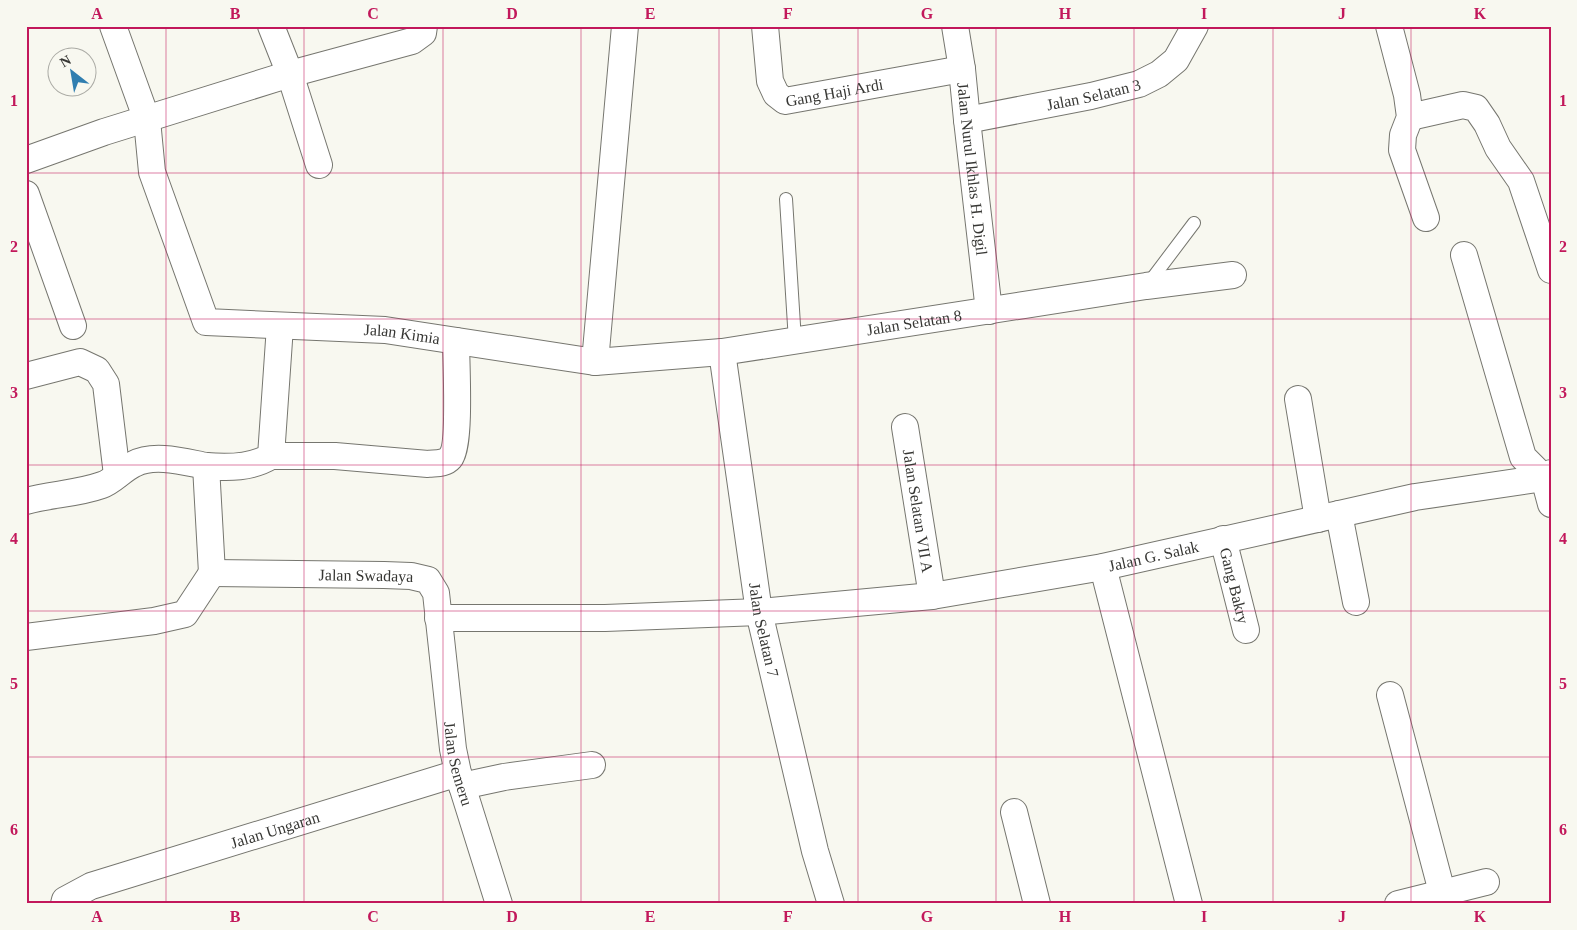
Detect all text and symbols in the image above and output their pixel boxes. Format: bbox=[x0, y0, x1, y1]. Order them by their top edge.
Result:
text: A bbox=[91, 5, 103, 22]
text: B bbox=[230, 5, 241, 22]
text: C bbox=[367, 5, 379, 22]
text: D bbox=[506, 5, 518, 22]
text: E bbox=[645, 5, 655, 22]
text: F bbox=[783, 5, 793, 22]
text: G bbox=[921, 5, 934, 22]
text: H bbox=[1059, 5, 1072, 22]
text: I bbox=[1201, 5, 1207, 22]
text: J bbox=[1338, 5, 1346, 22]
text: K bbox=[1474, 5, 1487, 22]
north arrow bbox=[48, 48, 98, 98]
text: N bbox=[57, 52, 74, 70]
street label: Gang Haji Ardi bbox=[784, 75, 885, 109]
street label: Jalan Selatan 3 bbox=[1045, 75, 1142, 113]
street label: Jalan Nurul Ikhlas H. Digil bbox=[955, 82, 991, 257]
text: 1 bbox=[10, 92, 18, 109]
text: 1 bbox=[1559, 92, 1567, 109]
text: 2 bbox=[10, 238, 18, 255]
text: 2 bbox=[1559, 238, 1567, 255]
street label: Jalan Selatan 8 bbox=[865, 306, 963, 338]
street label: Jalan Kimia bbox=[363, 321, 441, 347]
text: 3 bbox=[10, 384, 18, 401]
text: 3 bbox=[1559, 384, 1567, 401]
street label: Jalan Selatan VII A bbox=[900, 448, 937, 574]
text: 4 bbox=[10, 530, 18, 547]
text: 4 bbox=[1559, 530, 1567, 547]
street label: Jalan G. Salak bbox=[1107, 537, 1200, 574]
street label: Gang Bakry bbox=[1217, 546, 1253, 626]
street label: Jalan Swadaya bbox=[319, 566, 414, 585]
street label: Jalan Selatan 7 bbox=[746, 581, 782, 679]
text: 5 bbox=[10, 675, 18, 692]
text: 5 bbox=[1559, 675, 1567, 692]
street label: Jalan Semeru bbox=[442, 721, 476, 808]
street label: Jalan Ungaran bbox=[228, 808, 321, 851]
text: 6 bbox=[10, 821, 18, 838]
text: 6 bbox=[1559, 821, 1567, 838]
text: A bbox=[91, 908, 103, 925]
text: B bbox=[230, 908, 241, 925]
text: C bbox=[367, 908, 379, 925]
text: D bbox=[506, 908, 518, 925]
text: E bbox=[645, 908, 655, 925]
text: F bbox=[783, 908, 793, 925]
text: G bbox=[921, 908, 934, 925]
text: H bbox=[1059, 908, 1072, 925]
text: I bbox=[1201, 908, 1207, 925]
text: J bbox=[1338, 908, 1346, 925]
text: K bbox=[1474, 908, 1487, 925]

